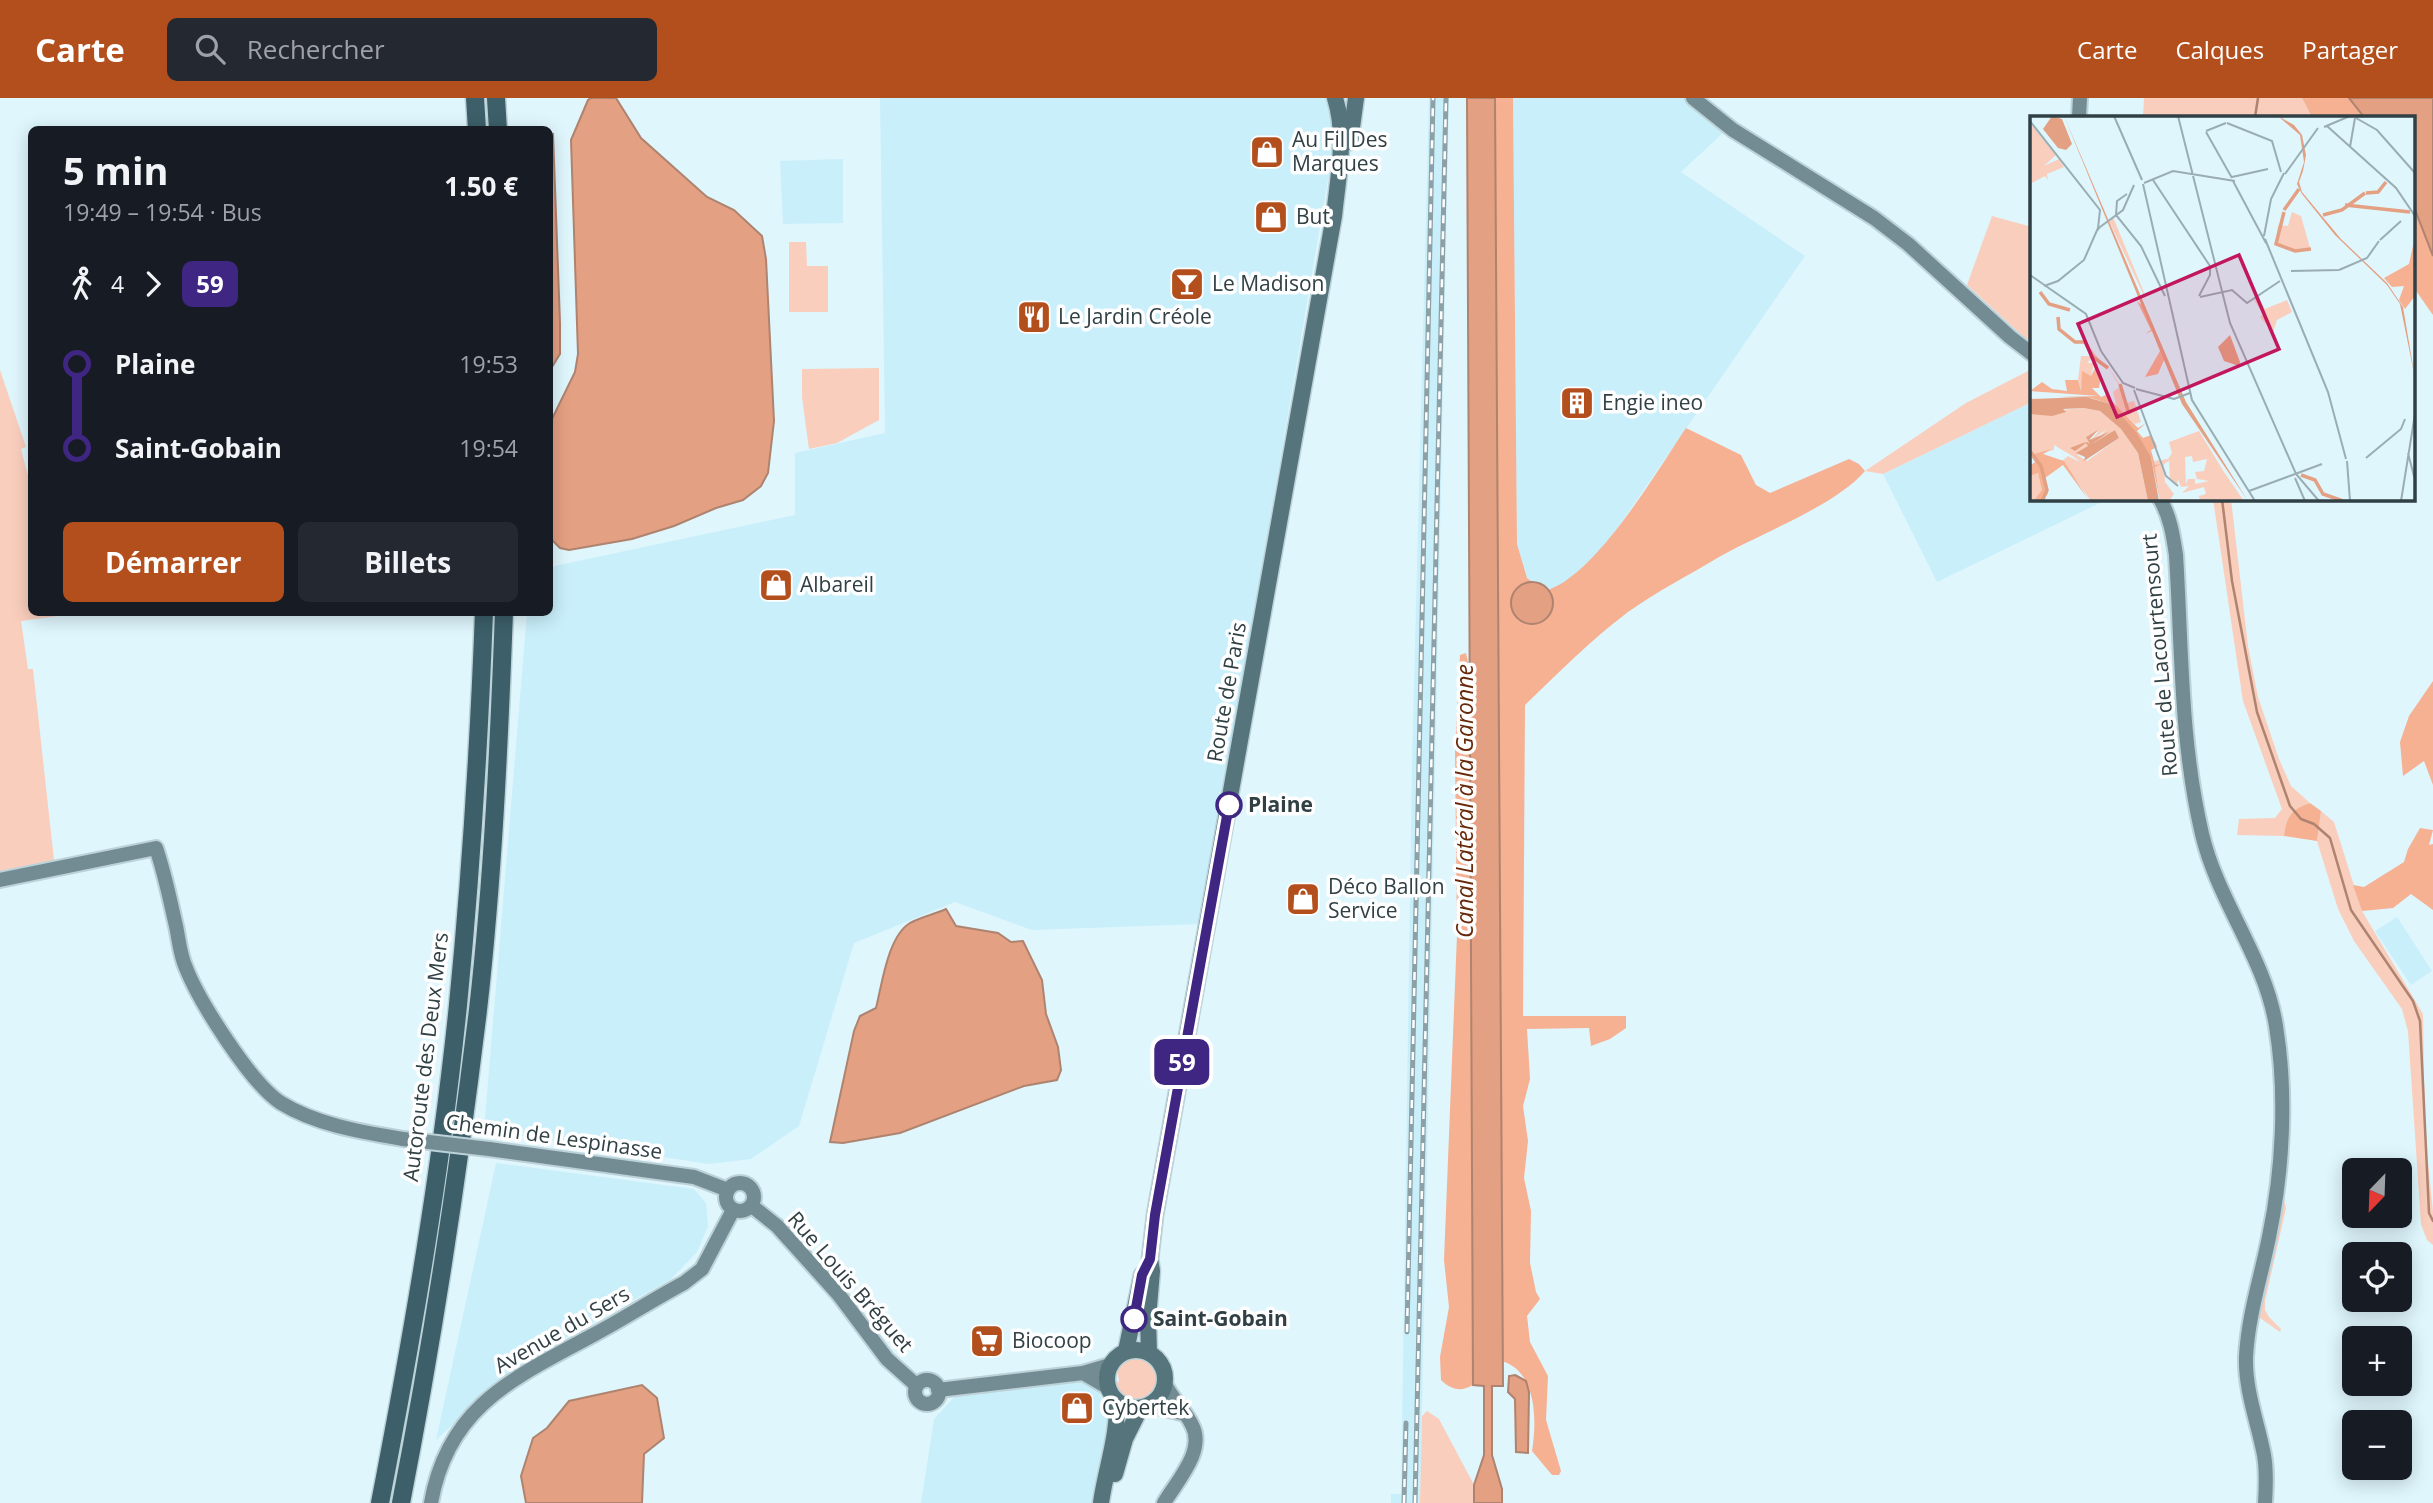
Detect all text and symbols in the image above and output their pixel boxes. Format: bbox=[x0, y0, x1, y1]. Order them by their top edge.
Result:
search box bbox=[167, 18, 657, 81]
text: Carte bbox=[35, 27, 125, 72]
icon: search bbox=[191, 30, 229, 68]
text: Rechercher bbox=[247, 31, 385, 67]
text: Carte bbox=[2077, 33, 2137, 66]
text: Calques bbox=[2175, 33, 2264, 66]
text: Partager bbox=[2302, 33, 2398, 66]
inset map bbox=[2030, 116, 2416, 500]
place label: Au Fil Des Marques bbox=[1292, 125, 1388, 177]
shop icon: Au Fil Des Marques bbox=[1248, 133, 1286, 171]
text: 5 min bbox=[63, 144, 168, 196]
text: 1.50 € bbox=[444, 168, 518, 204]
text: 19:49 – 19:54 · Bus bbox=[63, 196, 262, 228]
shop icon: But bbox=[1252, 198, 1290, 236]
place label: But bbox=[1296, 202, 1330, 230]
icon: walk bbox=[63, 265, 101, 303]
icon: forward bbox=[134, 265, 172, 303]
bar icon: Le Madison bbox=[1168, 265, 1206, 303]
text: 59 bbox=[196, 267, 224, 300]
text: 4 bbox=[111, 268, 124, 300]
place label: Le Madison bbox=[1212, 269, 1324, 297]
restaurant icon: Le Jardin Créole bbox=[1015, 298, 1053, 336]
place label: Le Jardin Créole bbox=[1058, 302, 1212, 330]
text: Plaine bbox=[115, 346, 195, 382]
text: 19:53 bbox=[459, 348, 518, 380]
building icon: Engie ineo bbox=[1558, 384, 1596, 422]
place label: Engie ineo bbox=[1602, 388, 1703, 416]
text: Saint-Gobain bbox=[115, 430, 282, 466]
text: 19:54 bbox=[459, 432, 518, 464]
button: Démarrer bbox=[63, 522, 284, 602]
button: Billets bbox=[298, 522, 518, 602]
street label: Route de Lacourtensourt bbox=[2134, 532, 2184, 778]
shop icon: Albareil bbox=[757, 566, 795, 604]
place label: Albareil bbox=[800, 570, 874, 598]
street label: Route de Paris bbox=[1200, 620, 1252, 764]
water label: Canal Latéral à la Garonne bbox=[1448, 664, 1480, 938]
place label: Plaine bbox=[1248, 790, 1313, 818]
marker: Plaine bbox=[1216, 792, 1242, 818]
place label: Déco Ballon Service bbox=[1328, 872, 1445, 924]
shop icon: Déco Ballon Service bbox=[1284, 880, 1322, 918]
street label: Autoroute des Deux Mers bbox=[396, 931, 454, 1183]
line badge: 59 bbox=[1150, 1039, 1214, 1085]
text: 59 bbox=[1168, 1045, 1196, 1078]
street label: Chemin de Lespinasse bbox=[444, 1107, 664, 1165]
north arrow bbox=[2342, 1158, 2412, 1228]
map controls bbox=[2342, 1158, 2412, 1480]
street label: Rue Louis Bréguet bbox=[782, 1205, 920, 1358]
button: locate bbox=[2342, 1242, 2412, 1312]
street label: Avenue du Sers bbox=[489, 1279, 634, 1379]
place label: Saint-Gobain bbox=[1153, 1304, 1288, 1332]
marker: Saint-Gobain bbox=[1121, 1306, 1147, 1332]
supermarket icon: Biocoop bbox=[968, 1322, 1006, 1360]
place label: Biocoop bbox=[1012, 1326, 1092, 1354]
button: + bbox=[2342, 1326, 2412, 1396]
shop icon: Cybertek bbox=[1058, 1389, 1096, 1427]
place label: Cybertek bbox=[1102, 1393, 1189, 1421]
button: − bbox=[2342, 1410, 2412, 1480]

